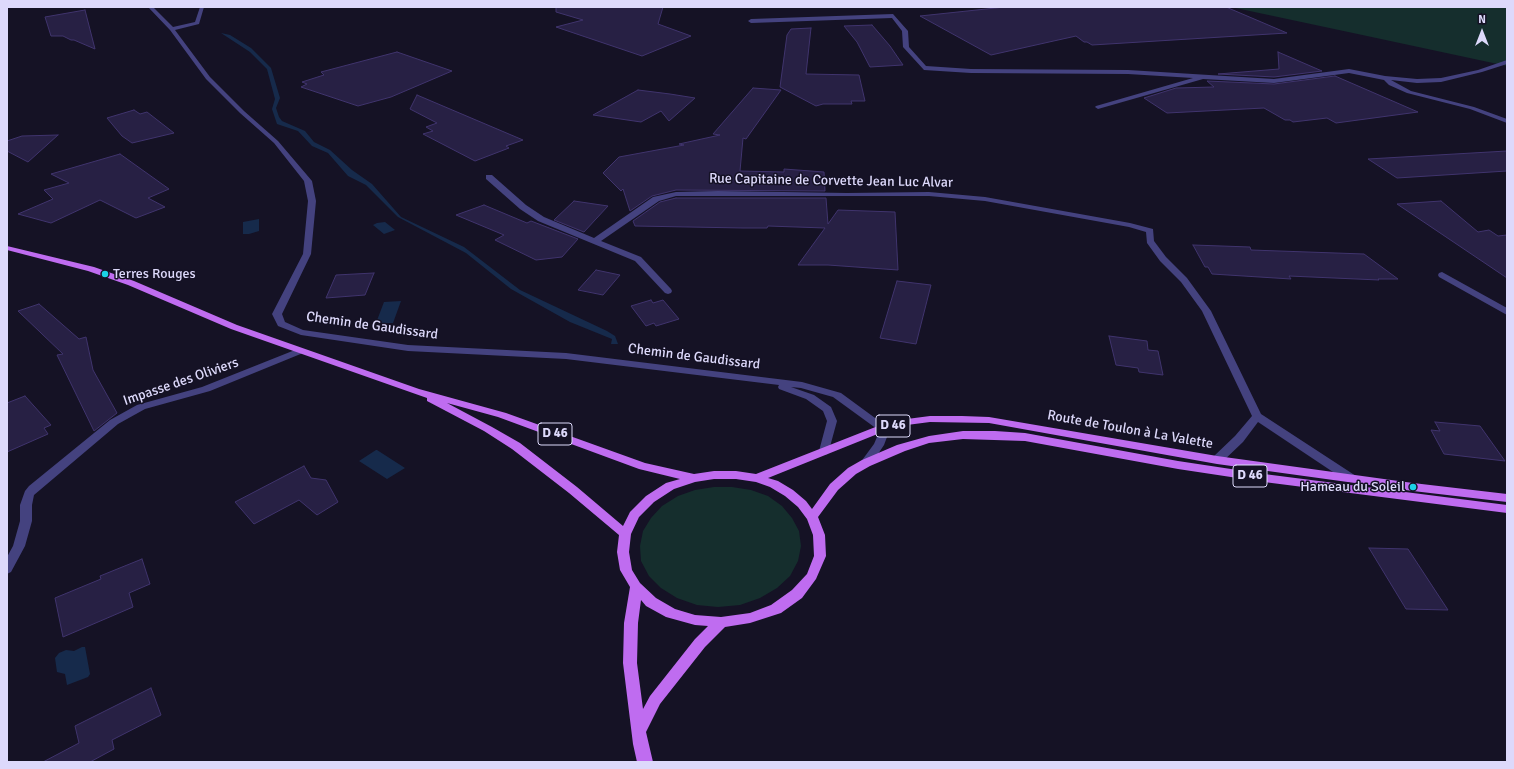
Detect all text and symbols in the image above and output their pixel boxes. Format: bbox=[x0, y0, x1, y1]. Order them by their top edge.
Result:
north arrow bbox=[1462, 12, 1502, 52]
text: N bbox=[1478, 13, 1486, 26]
street label: Rue Capitaine de Corvette Jean Luc Alvar bbox=[709, 170, 953, 192]
place label: Terres Rouges bbox=[113, 266, 196, 282]
marker: Terres Rouges bbox=[100, 269, 110, 279]
street label: Chemin de Gaudissard bbox=[305, 308, 439, 344]
street label: Chemin de Gaudissard bbox=[627, 341, 761, 373]
street label: Impasse des Oliviers bbox=[121, 354, 241, 410]
street label: Route de Toulon à La Valette bbox=[1046, 407, 1214, 453]
road number: D 46 bbox=[876, 415, 910, 437]
road number: D 46 bbox=[538, 423, 572, 445]
road number: D 46 bbox=[1233, 465, 1267, 487]
place label: Hameau du Soleil bbox=[1300, 479, 1405, 495]
marker: Hameau du Soleil bbox=[1408, 482, 1418, 492]

